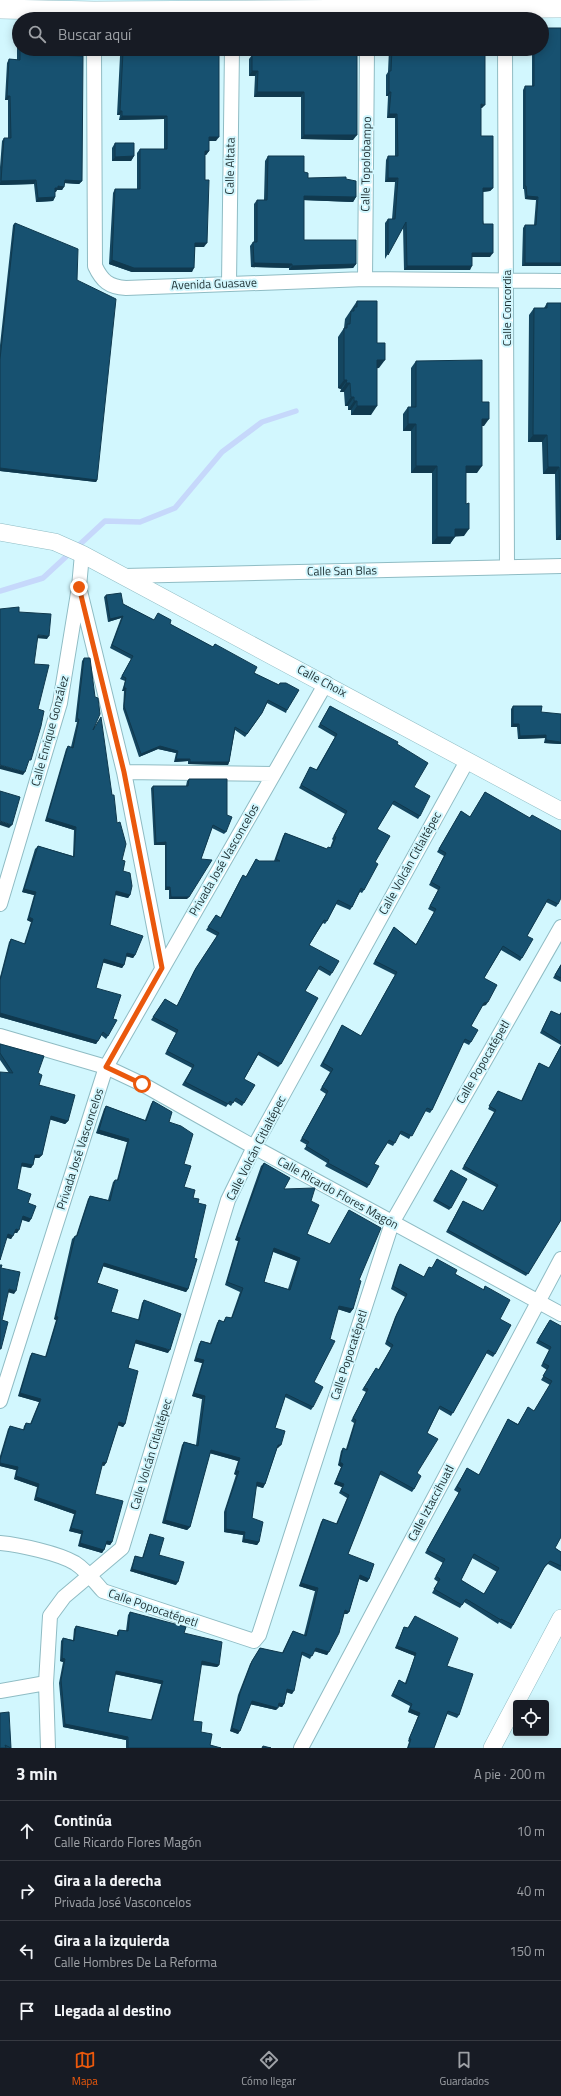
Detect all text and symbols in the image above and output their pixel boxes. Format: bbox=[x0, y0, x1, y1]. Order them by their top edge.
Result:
search box bbox=[12, 12, 549, 56]
icon: search bbox=[26, 23, 48, 45]
text: Buscar aquí bbox=[58, 23, 131, 46]
street label: Calle Topolobampo bbox=[355, 116, 376, 212]
street label: Calle Altata bbox=[220, 137, 239, 195]
street label: Calle Concordia bbox=[497, 270, 516, 346]
street label: Avenida Guasave bbox=[171, 273, 257, 294]
street label: Calle San Blas bbox=[307, 560, 378, 581]
route end bbox=[70, 578, 88, 596]
street label: Calle Choix bbox=[294, 659, 351, 702]
street label: Calle Enrique González bbox=[26, 673, 73, 788]
street label: Privada José Vasconcelos bbox=[184, 800, 264, 919]
street label: Calle Volcán Citlaltépec bbox=[373, 808, 446, 918]
street label: Calle Popocatépetl bbox=[451, 1016, 514, 1107]
route start bbox=[133, 1075, 151, 1093]
street label: Privada José Vasconcelos bbox=[51, 1085, 108, 1212]
street label: Calle Volcán Citlaltépec bbox=[221, 1092, 290, 1204]
street label: Calle Ricardo Flores Magón bbox=[274, 1151, 402, 1234]
street label: Calle Popocatépetl bbox=[325, 1307, 372, 1402]
street label: Calle Volcán Citlaltépec bbox=[125, 1396, 177, 1512]
street label: Calle Iztaccihuatl bbox=[402, 1461, 459, 1544]
street label: Calle Popocatépetl bbox=[106, 1583, 201, 1632]
map controls bbox=[513, 1700, 549, 1736]
button: locate bbox=[513, 1700, 549, 1736]
text: 3 min bbox=[16, 1761, 57, 1787]
text: A pie · 200 m bbox=[474, 1764, 545, 1784]
text: Continúa bbox=[54, 1809, 112, 1832]
icon: ahead bbox=[16, 1820, 38, 1842]
text: 10 m bbox=[517, 1821, 545, 1841]
text: Calle Ricardo Flores Magón bbox=[54, 1832, 202, 1852]
text: Gira a la derecha bbox=[54, 1869, 161, 1892]
icon: right bbox=[16, 1880, 38, 1902]
text: 40 m bbox=[517, 1881, 545, 1901]
text: Privada José Vasconcelos bbox=[54, 1892, 191, 1912]
text: Gira a la izquierda bbox=[54, 1929, 170, 1952]
icon: left bbox=[16, 1940, 38, 1962]
text: 150 m bbox=[509, 1941, 545, 1961]
text: Calle Hombres De La Reforma bbox=[54, 1952, 217, 1972]
text: Llegada al destino bbox=[54, 1999, 171, 2022]
icon: arrive bbox=[16, 2000, 38, 2022]
tab: Mapa bbox=[72, 2049, 98, 2089]
tab: Cómo llegar bbox=[241, 2049, 296, 2089]
tab: Guardados bbox=[439, 2049, 489, 2089]

